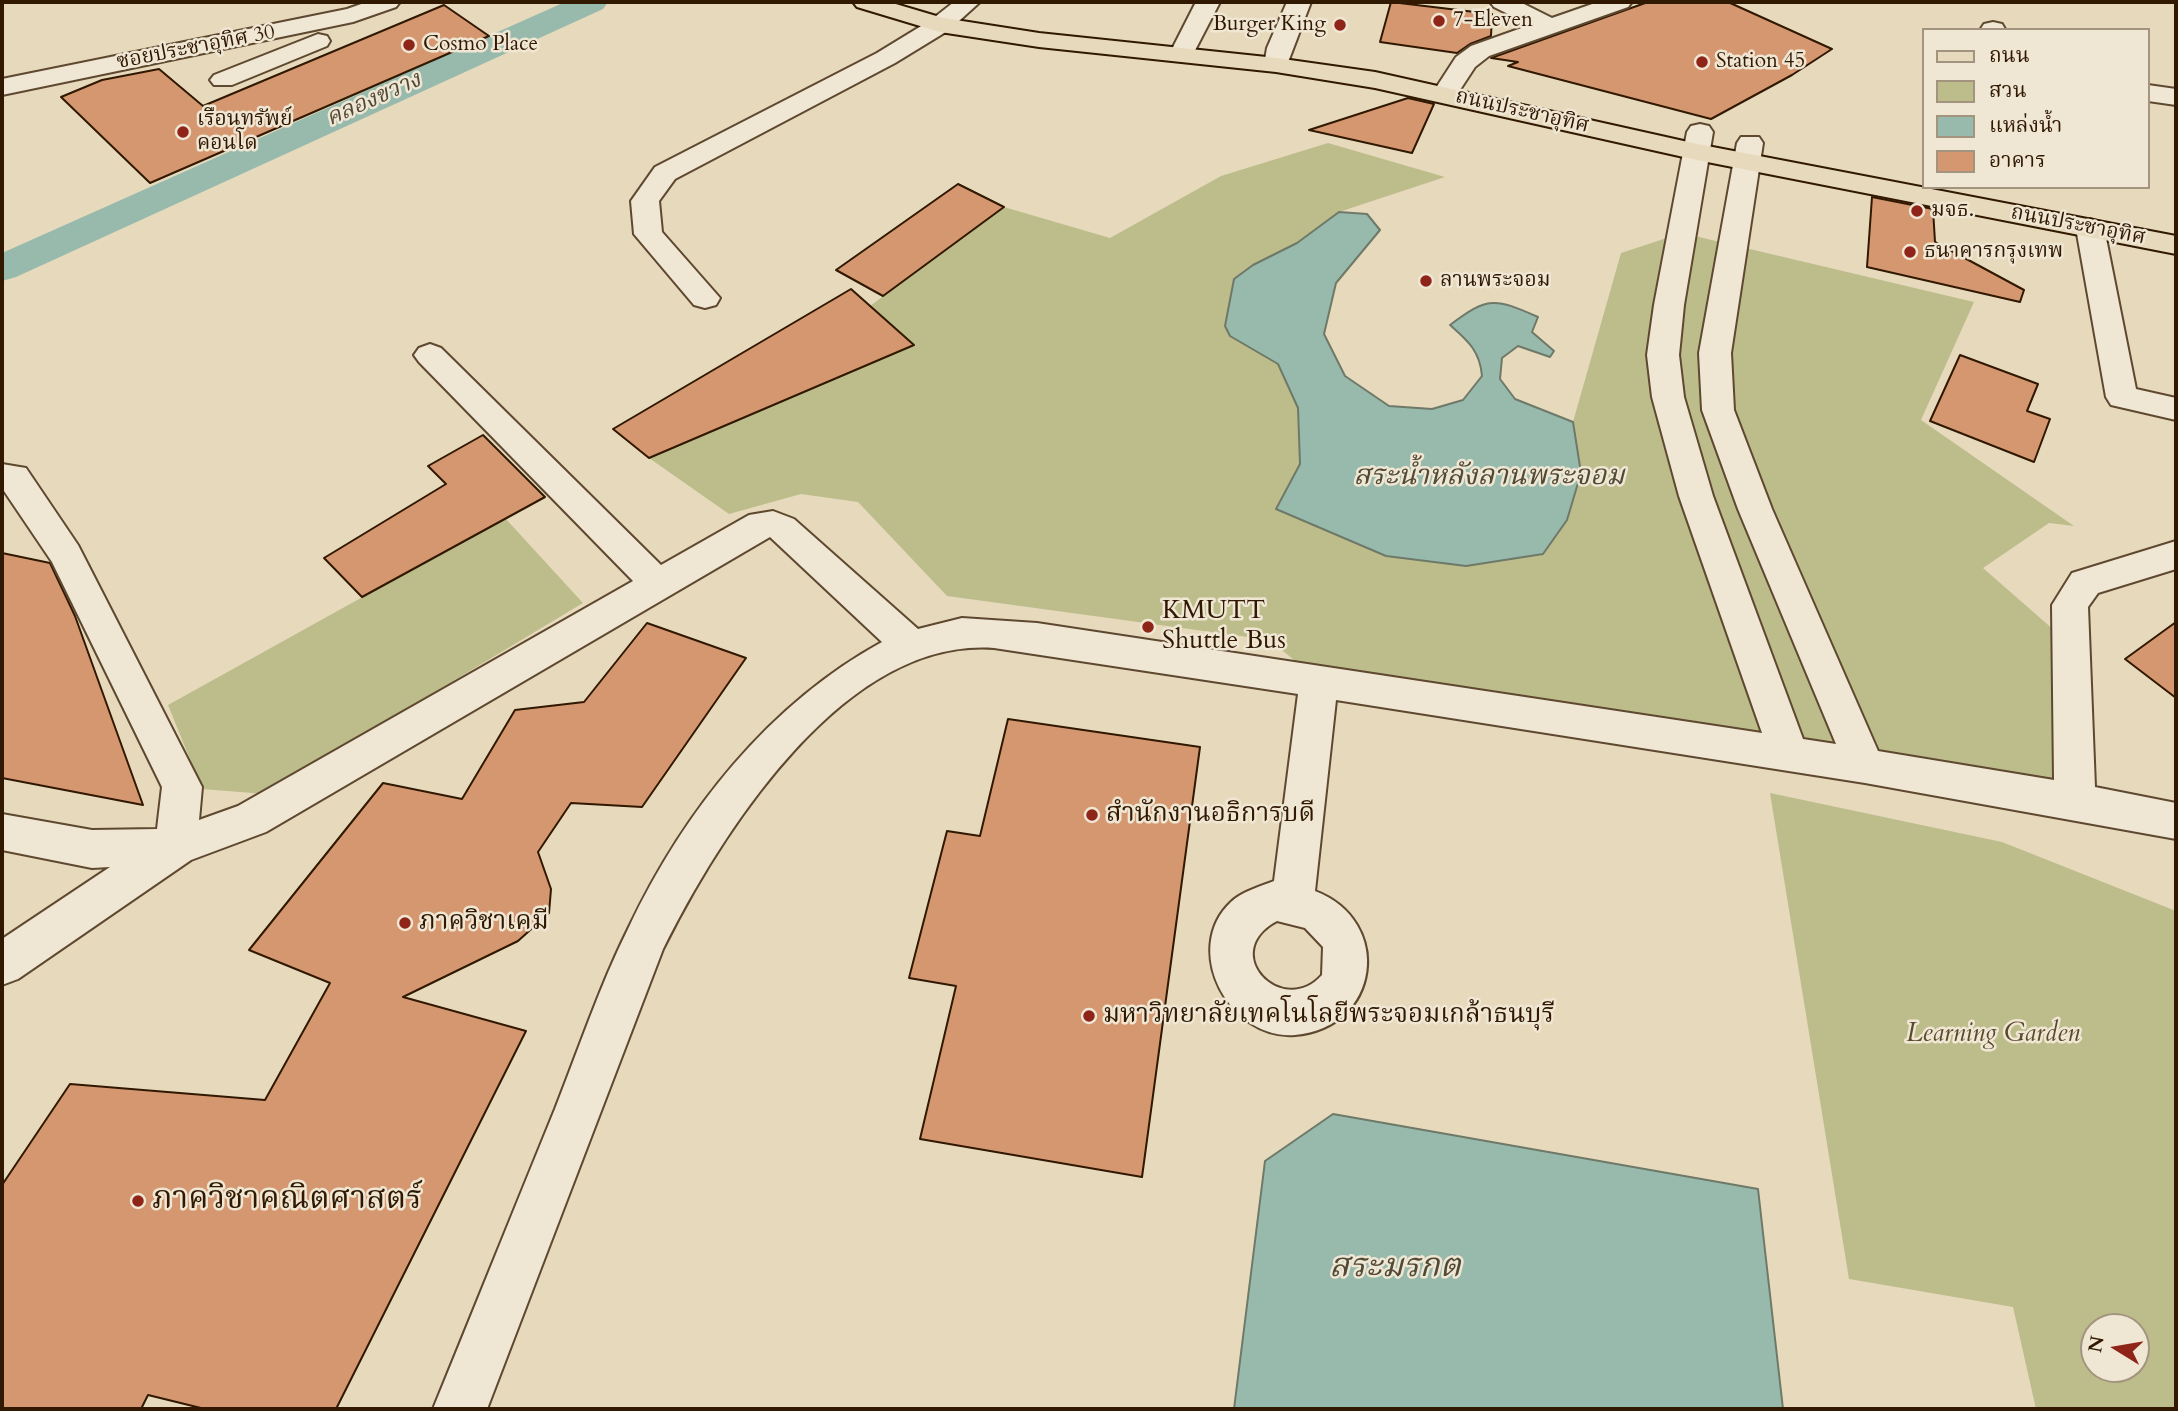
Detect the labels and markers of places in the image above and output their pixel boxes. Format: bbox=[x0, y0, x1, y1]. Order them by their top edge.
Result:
place label: 7-Eleven bbox=[1453, 8, 1533, 34]
place label: Burger King bbox=[1213, 12, 1326, 38]
marker: 7-Eleven bbox=[1431, 13, 1447, 29]
marker: Burger King bbox=[1332, 17, 1348, 33]
place label: Cosmo Place bbox=[423, 32, 538, 58]
marker: Cosmo Place bbox=[401, 37, 417, 53]
place label: Station 45 bbox=[1716, 49, 1805, 75]
marker: Station 45 bbox=[1694, 54, 1710, 70]
place label: เรือนทรัพย์ คอนโด bbox=[197, 107, 292, 157]
marker: เรือนทรัพย์ คอนโด bbox=[175, 124, 191, 140]
place label: มจธ. bbox=[1931, 198, 1974, 224]
marker: มจธ. bbox=[1909, 203, 1925, 219]
place label: ธนาคารกรุงเทพ bbox=[1924, 239, 2063, 265]
marker: ธนาคารกรุงเทพ bbox=[1902, 244, 1918, 260]
place label: ลานพระจอม bbox=[1440, 268, 1550, 294]
marker: ลานพระจอม bbox=[1418, 273, 1434, 289]
place label: KMUTT Shuttle Bus bbox=[1162, 596, 1286, 658]
marker: KMUTT Shuttle Bus bbox=[1140, 619, 1156, 635]
place label: สำนักงานอธิการบดี bbox=[1106, 799, 1315, 831]
marker: สำนักงานอธิการบดี bbox=[1084, 807, 1100, 823]
place label: ภาควิชาเคมี bbox=[419, 907, 549, 939]
marker: ภาควิชาเคมี bbox=[397, 915, 413, 931]
place label: มหาวิทยาลัยเทคโนโลยีพระจอมเกล้าธนบุรี bbox=[1103, 1000, 1554, 1032]
marker: มหาวิทยาลัยเทคโนโลยีพระจอมเกล้าธนบุรี bbox=[1081, 1008, 1097, 1024]
place label: ภาควิชาคณิตศาสตร์ bbox=[152, 1182, 422, 1220]
marker: ภาควิชาคณิตศาสตร์ bbox=[130, 1193, 146, 1209]

